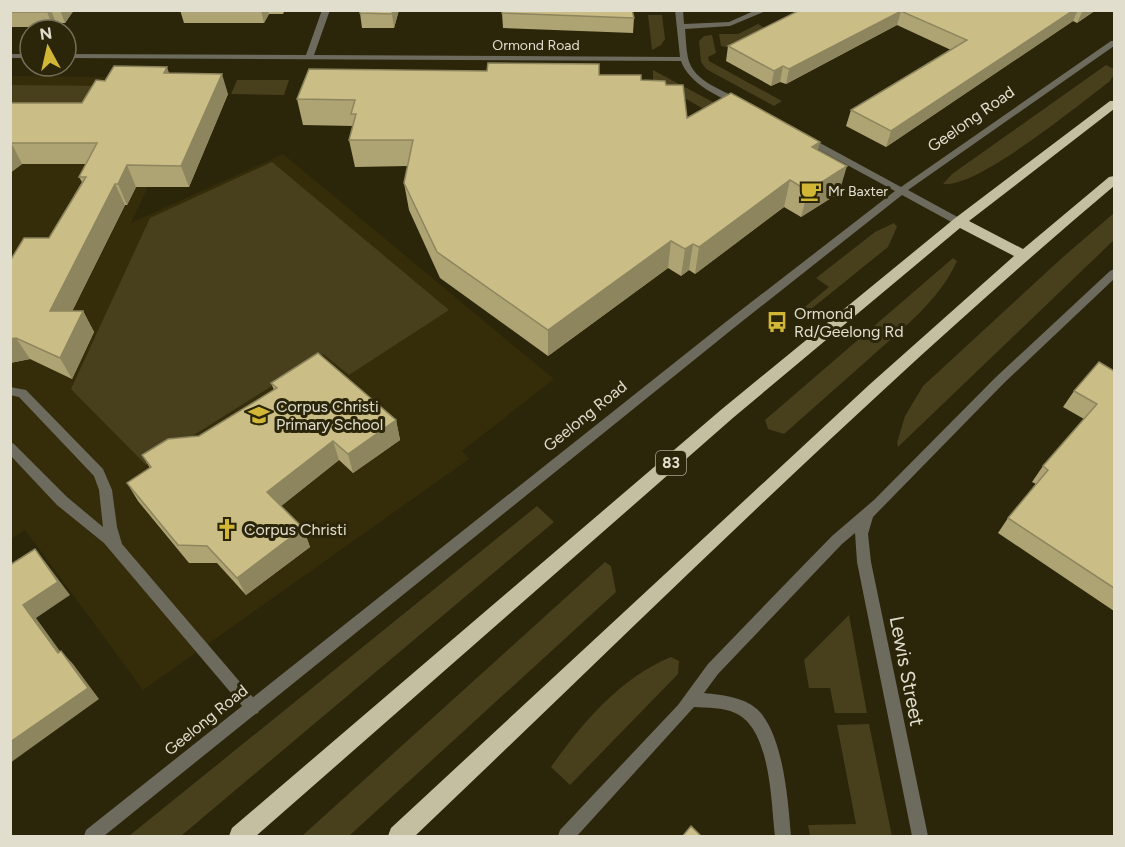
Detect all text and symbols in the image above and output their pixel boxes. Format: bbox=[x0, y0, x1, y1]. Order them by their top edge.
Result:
north arrow bbox=[18, 18, 78, 78]
text: N bbox=[39, 23, 53, 44]
street label: Ormond Road bbox=[492, 37, 580, 54]
street label: Geelong Road bbox=[924, 82, 1018, 156]
cafe icon: Mr Baxter bbox=[799, 179, 823, 203]
place label: Mr Baxter bbox=[828, 183, 888, 200]
place label: Ormond Rd/Geelong Rd bbox=[794, 304, 904, 341]
bus stop icon: Ormond Rd/Geelong Rd bbox=[765, 310, 789, 334]
street label: Geelong Road bbox=[540, 377, 630, 455]
place label: Corpus Christi Primary School bbox=[276, 397, 383, 434]
school or university icon: Corpus Christi Primary School bbox=[247, 403, 271, 427]
road number: 83 bbox=[656, 451, 686, 475]
church icon: Corpus Christi bbox=[215, 517, 239, 541]
place label: Corpus Christi bbox=[244, 520, 347, 539]
street label: Lewis Street bbox=[885, 614, 929, 728]
street label: Geelong Road bbox=[161, 681, 251, 759]

